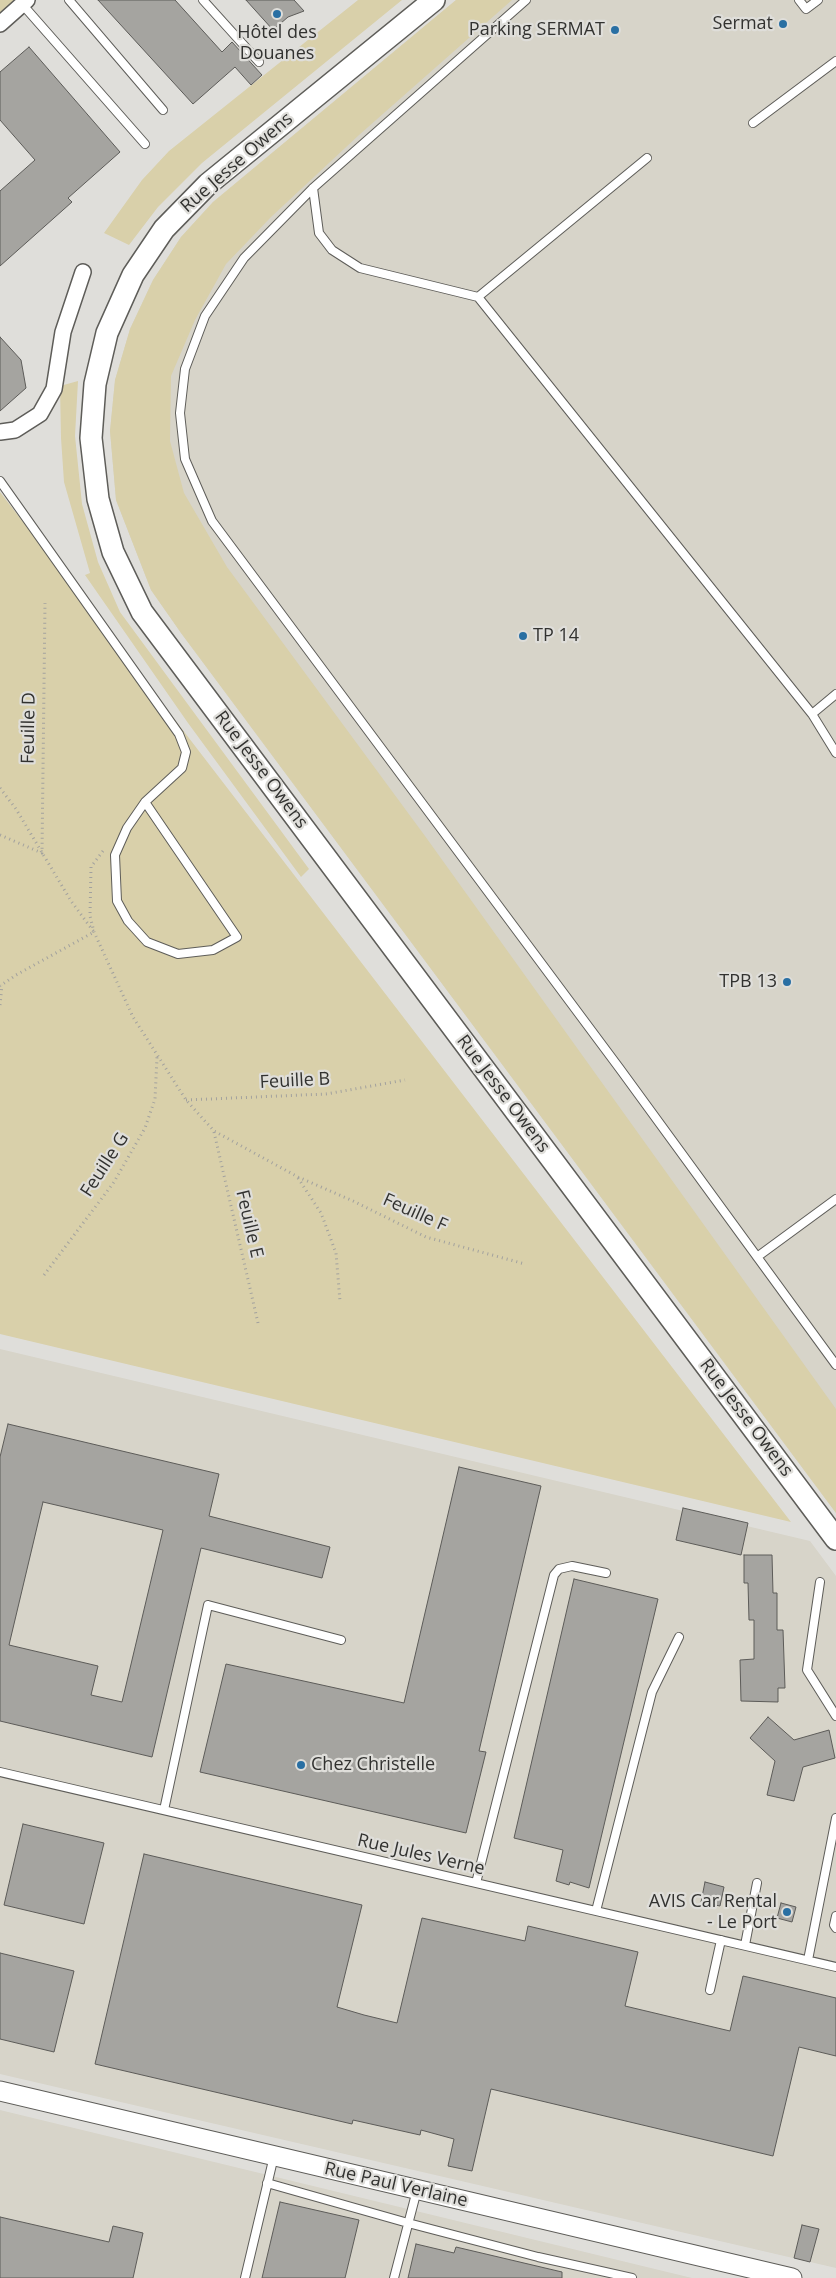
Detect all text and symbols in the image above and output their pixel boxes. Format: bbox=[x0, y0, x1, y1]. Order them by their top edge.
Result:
marker: Hôtel des Douanes bbox=[271, 8, 283, 20]
place label: Sermat bbox=[713, 13, 773, 35]
marker: Sermat bbox=[777, 18, 789, 30]
place label: Parking SERMAT bbox=[469, 19, 605, 41]
place label: Hôtel des Douanes bbox=[237, 22, 317, 64]
marker: Parking SERMAT bbox=[609, 24, 621, 36]
street label: Rue Jesse Owens bbox=[177, 108, 297, 218]
place label: TP 14 bbox=[533, 625, 579, 647]
marker: TP 14 bbox=[517, 630, 529, 642]
street label: Feuille D bbox=[18, 692, 40, 764]
street label: Rue Jesse Owens bbox=[210, 707, 312, 833]
place label: TPB 13 bbox=[719, 971, 777, 993]
marker: TPB 13 bbox=[781, 976, 793, 988]
street label: Rue Jesse Owens bbox=[452, 1031, 554, 1157]
street label: Feuille B bbox=[259, 1068, 331, 1094]
street label: Feuille G bbox=[76, 1129, 134, 1201]
street label: Feuille E bbox=[231, 1188, 267, 1260]
street label: Feuille F bbox=[379, 1189, 451, 1237]
street label: Rue Jesse Owens bbox=[695, 1355, 797, 1481]
place label: Chez Christelle bbox=[311, 1754, 435, 1776]
marker: Chez Christelle bbox=[295, 1759, 307, 1771]
street label: Rue Jules Verne bbox=[355, 1830, 487, 1880]
place label: AVIS Car Rental - Le Port bbox=[649, 1891, 777, 1934]
marker: AVIS Car Rental - Le Port bbox=[781, 1906, 793, 1918]
street label: Rue Paul Verlaine bbox=[322, 2158, 470, 2212]

